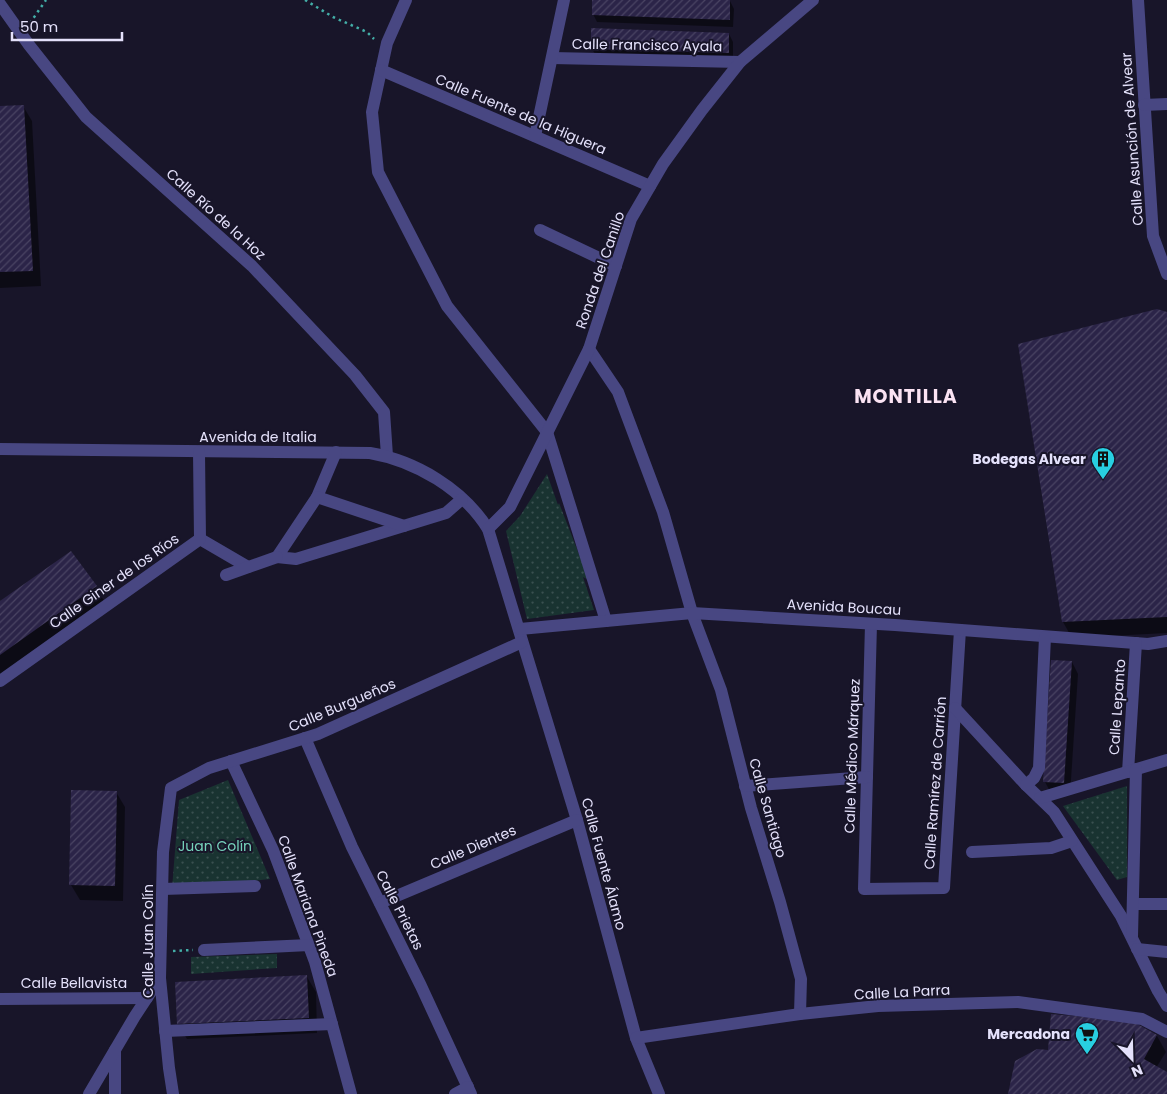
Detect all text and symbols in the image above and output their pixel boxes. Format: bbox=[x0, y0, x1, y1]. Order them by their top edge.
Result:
scale bar bbox=[12, 10, 122, 42]
text: 50 m bbox=[20, 16, 58, 37]
street label: Calle Francisco Ayala bbox=[572, 34, 722, 56]
street label: Calle Asunción de Alvear bbox=[1116, 52, 1148, 226]
street label: Calle Fuente de la Higuera bbox=[432, 69, 610, 159]
street label: Calle Río de la Hoz bbox=[162, 164, 270, 264]
street label: Ronda del Canillo bbox=[571, 209, 629, 331]
district label: MONTILLA bbox=[854, 383, 958, 410]
street label: Avenida de Italia bbox=[199, 427, 317, 447]
building icon: Bodegas Alvear bbox=[1090, 446, 1116, 480]
place label: Bodegas Alvear bbox=[973, 449, 1086, 469]
street label: Calle Giner de los Ríos bbox=[45, 529, 183, 633]
street label: Avenida Boucau bbox=[786, 594, 902, 620]
street label: Calle Lepanto bbox=[1104, 658, 1130, 756]
street label: Calle Burgueños bbox=[285, 673, 399, 737]
street label: Calle Médico Márquez bbox=[839, 678, 865, 834]
street label: Calle Ramírez de Carrión bbox=[919, 696, 951, 870]
street label: Calle Santiago bbox=[744, 756, 792, 860]
street label: Calle Fuente Álamo bbox=[577, 795, 631, 933]
street label: Calle Dientes bbox=[427, 820, 519, 874]
street label: Calle Mariana Pineda bbox=[273, 832, 343, 980]
park label: Juan Colín bbox=[178, 836, 252, 856]
street label: Calle Prietas bbox=[371, 867, 429, 953]
street label: Calle Juan Colín bbox=[138, 884, 158, 998]
street label: Calle Bellavista bbox=[21, 973, 127, 993]
street label: Calle La Parra bbox=[853, 979, 951, 1005]
supermarket icon: Mercadona bbox=[1074, 1021, 1100, 1055]
place label: Mercadona bbox=[987, 1024, 1070, 1044]
north arrow bbox=[1107, 1034, 1157, 1084]
text: N bbox=[1128, 1060, 1146, 1082]

